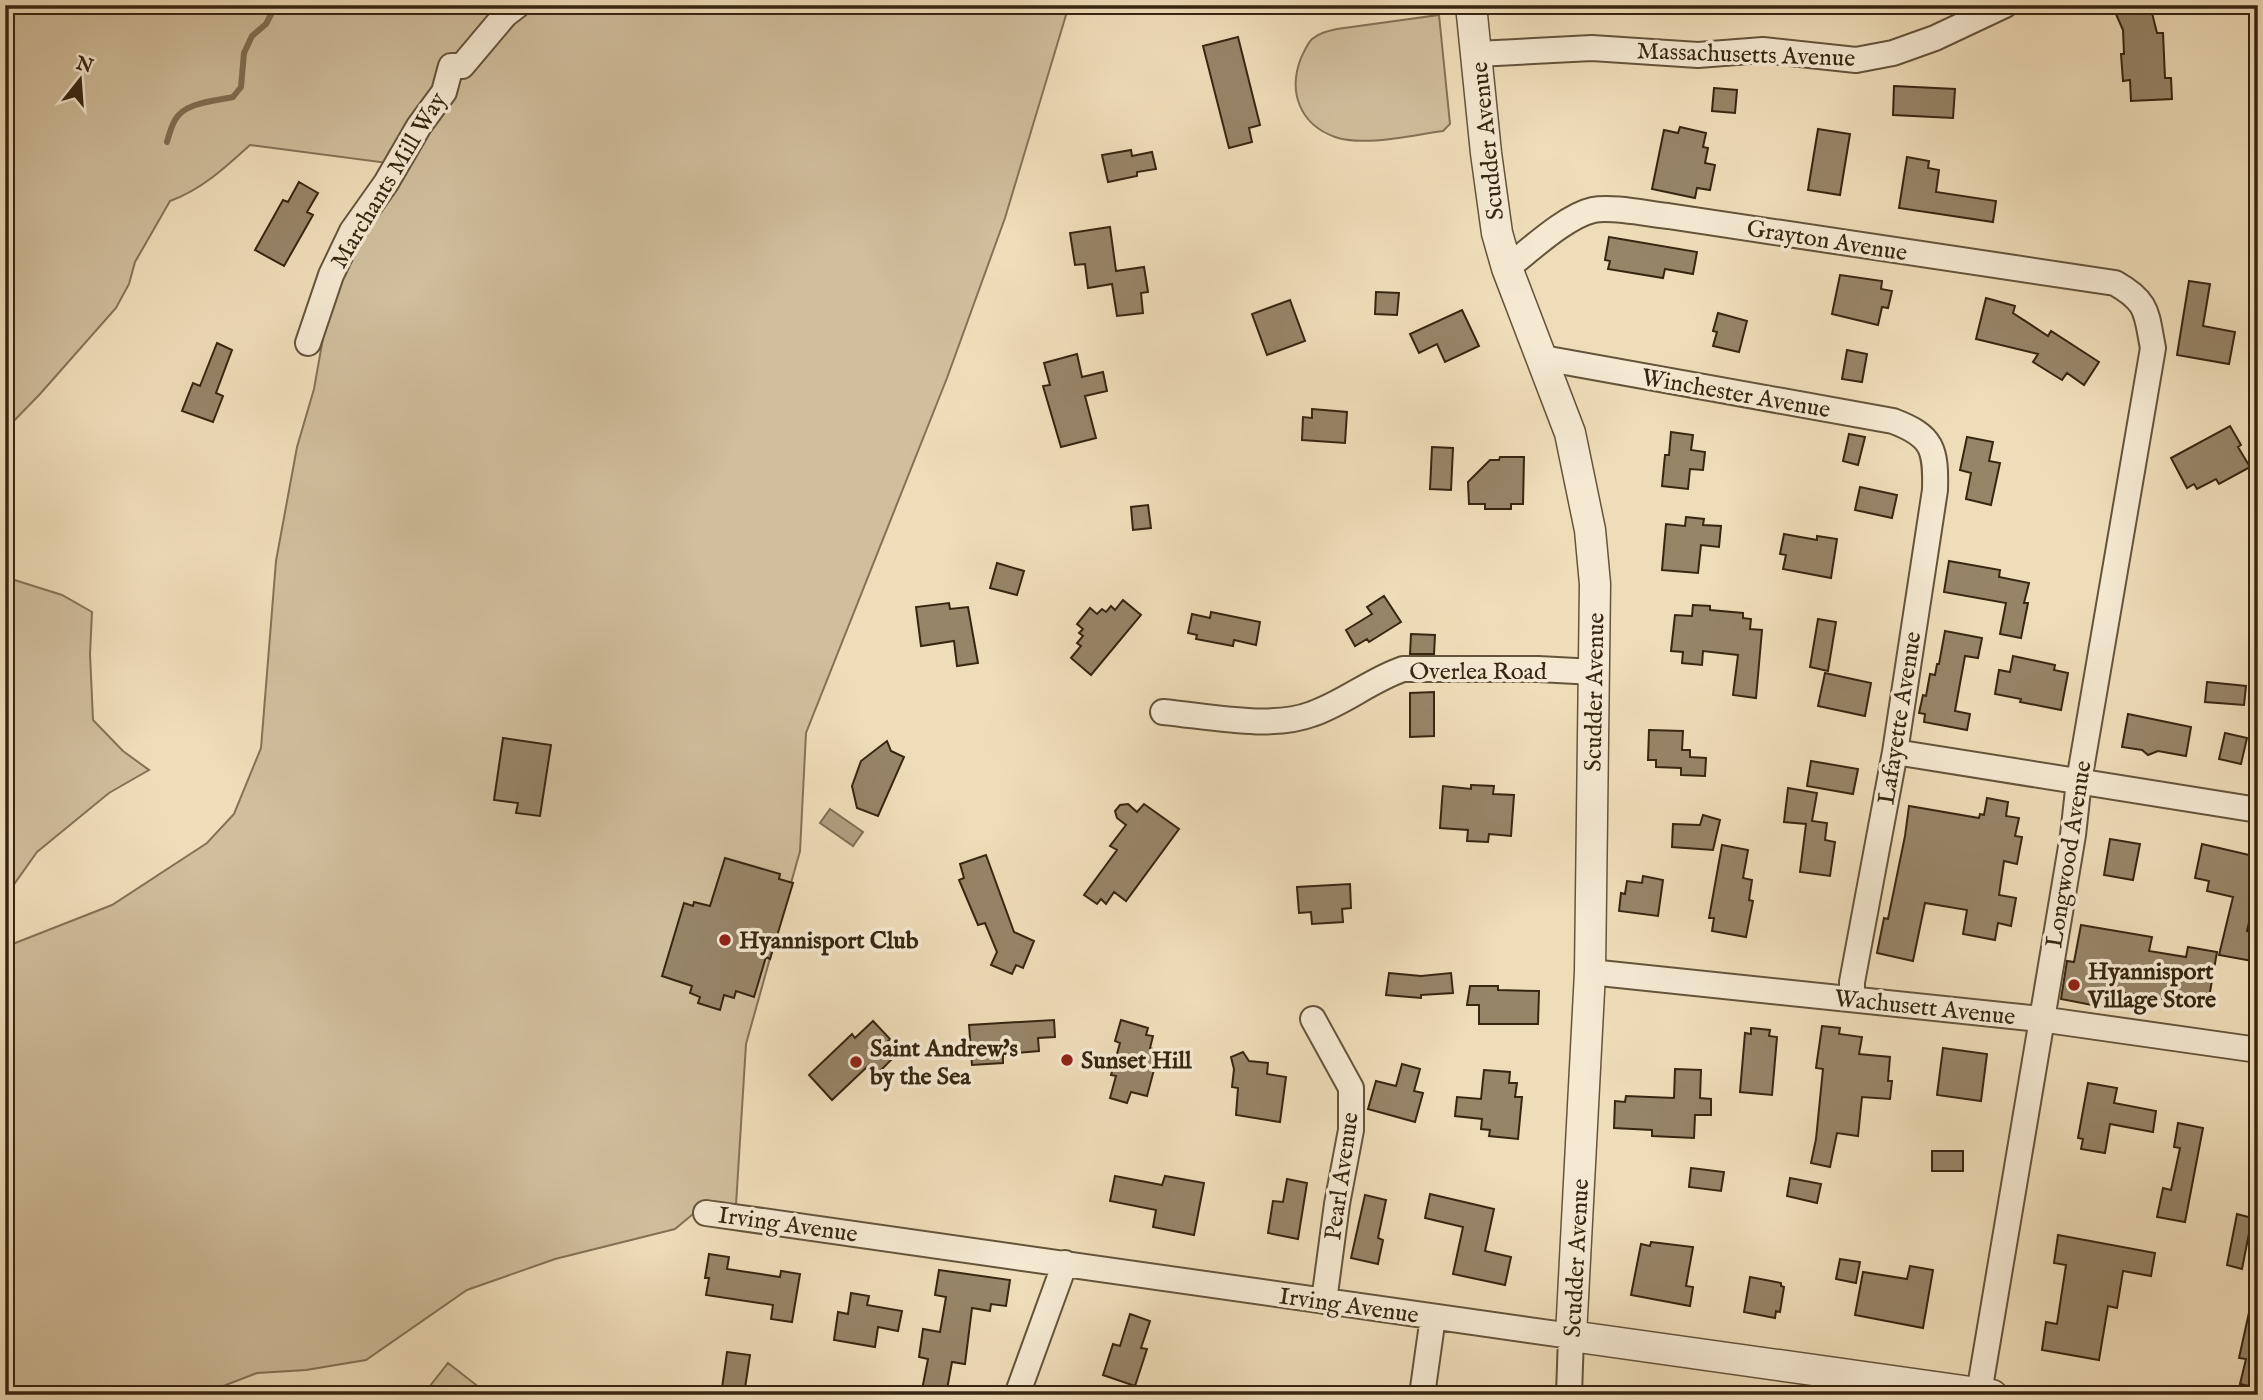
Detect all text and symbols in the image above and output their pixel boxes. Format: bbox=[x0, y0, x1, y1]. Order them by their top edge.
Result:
street label: Massachusetts Avenue bbox=[1636, 36, 1856, 75]
north arrow bbox=[46, 46, 116, 116]
text: N bbox=[72, 51, 96, 80]
street label: Scudder Avenue bbox=[1465, 60, 1512, 222]
street label: Marchants Mill Way bbox=[324, 87, 454, 275]
street label: Grayton Avenue bbox=[1744, 213, 1909, 269]
street label: Winchester Avenue bbox=[1639, 363, 1833, 426]
street label: Scudder Avenue bbox=[1579, 612, 1612, 772]
street label: Lafayette Avenue bbox=[1871, 629, 1929, 807]
street label: Overlea Road bbox=[1409, 657, 1547, 688]
street label: Longwood Avenue bbox=[2039, 758, 2100, 950]
place label: Hyannisport Club bbox=[739, 926, 919, 957]
marker: Hyannisport Club bbox=[717, 932, 733, 948]
place label: Hyannisport Village Store bbox=[2087, 957, 2216, 1016]
marker: Hyannisport Village Store bbox=[2066, 977, 2082, 993]
street label: Wachusett Avenue bbox=[1833, 984, 2017, 1033]
place label: Saint Andrew's by the Sea bbox=[869, 1034, 1018, 1093]
place label: Sunset Hill bbox=[1081, 1046, 1192, 1077]
marker: Sunset Hill bbox=[1059, 1052, 1075, 1068]
marker: Saint Andrew's by the Sea bbox=[848, 1054, 864, 1070]
street label: Pearl Avenue bbox=[1318, 1110, 1367, 1242]
street label: Scudder Avenue bbox=[1558, 1178, 1597, 1338]
street label: Irving Avenue bbox=[716, 1200, 860, 1251]
street label: Irving Avenue bbox=[1277, 1281, 1421, 1332]

